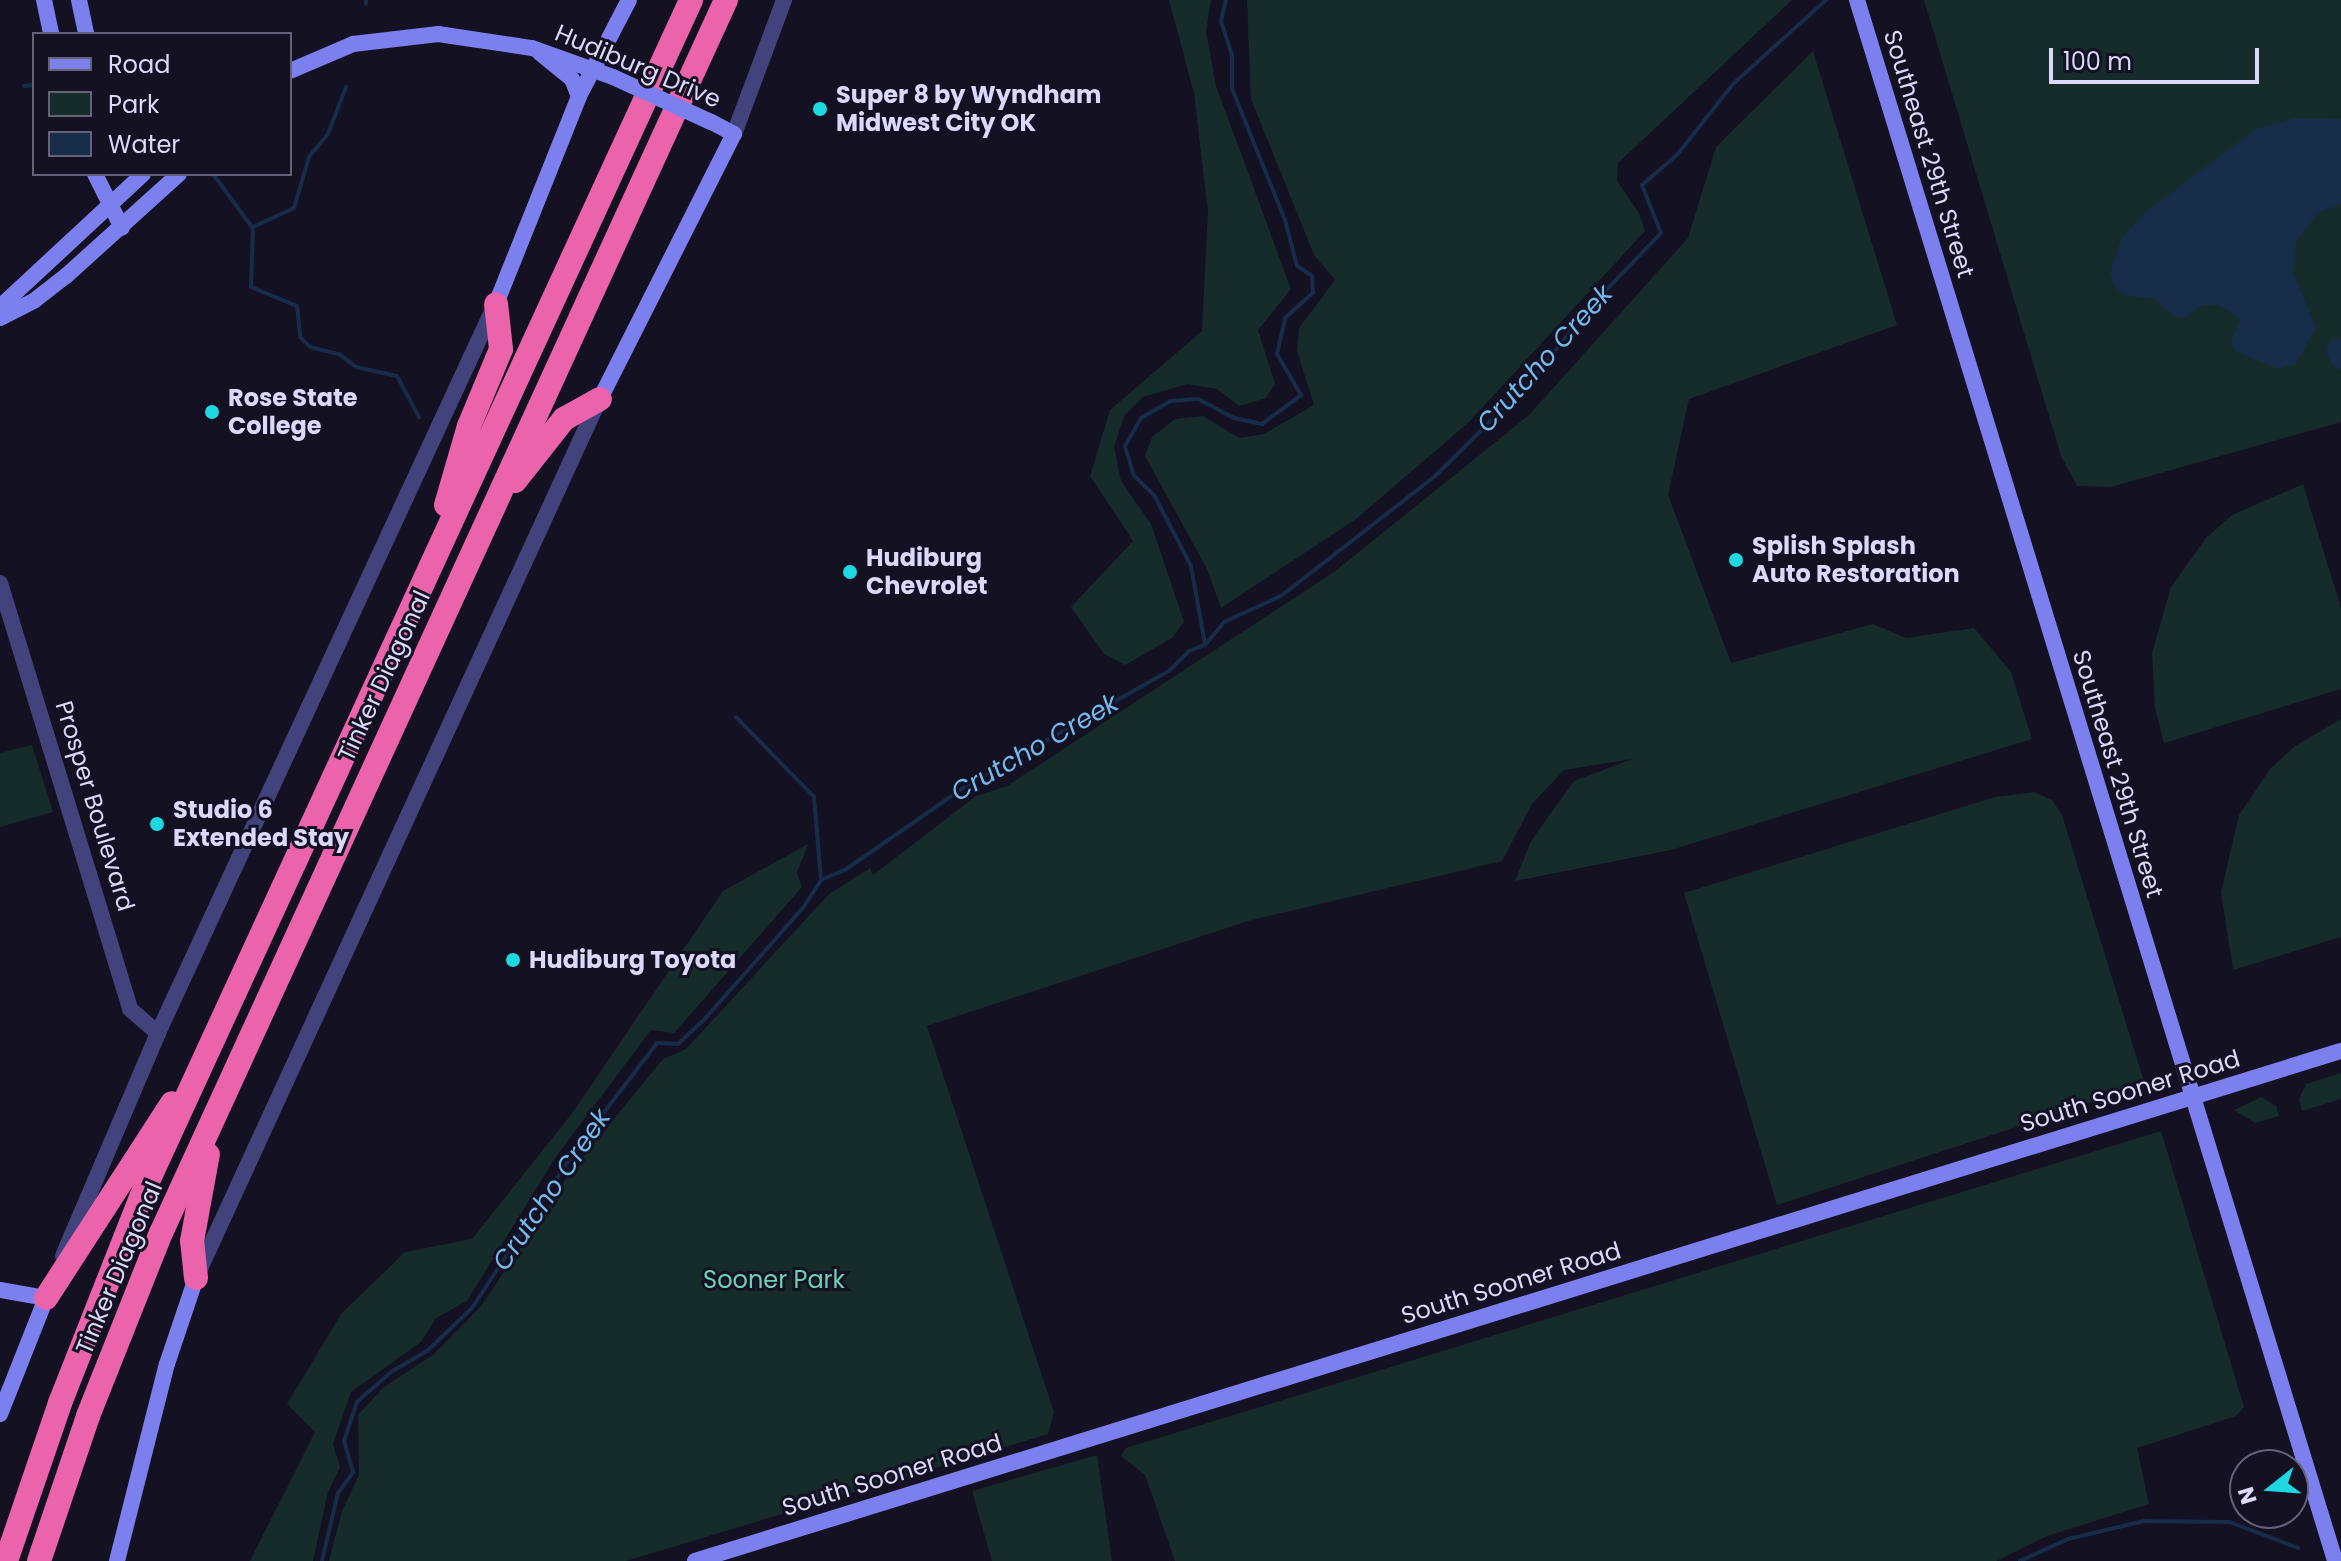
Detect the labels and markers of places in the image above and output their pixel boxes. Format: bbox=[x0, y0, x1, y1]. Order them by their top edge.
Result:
place label: Super 8 by Wyndham Midwest City OK bbox=[836, 81, 1101, 137]
marker: Super 8 by Wyndham Midwest City OK bbox=[811, 100, 829, 118]
place label: Rose State College bbox=[228, 384, 358, 440]
marker: Rose State College bbox=[203, 403, 221, 421]
place label: Splish Splash Auto Restoration bbox=[1752, 532, 1960, 588]
place label: Hudiburg Chevrolet bbox=[866, 544, 987, 600]
marker: Splish Splash Auto Restoration bbox=[1727, 551, 1745, 569]
marker: Hudiburg Chevrolet bbox=[841, 563, 859, 581]
place label: Studio 6 Extended Stay bbox=[173, 796, 349, 852]
marker: Studio 6 Extended Stay bbox=[148, 815, 166, 833]
place label: Hudiburg Toyota bbox=[529, 946, 736, 974]
marker: Hudiburg Toyota bbox=[504, 951, 522, 969]

